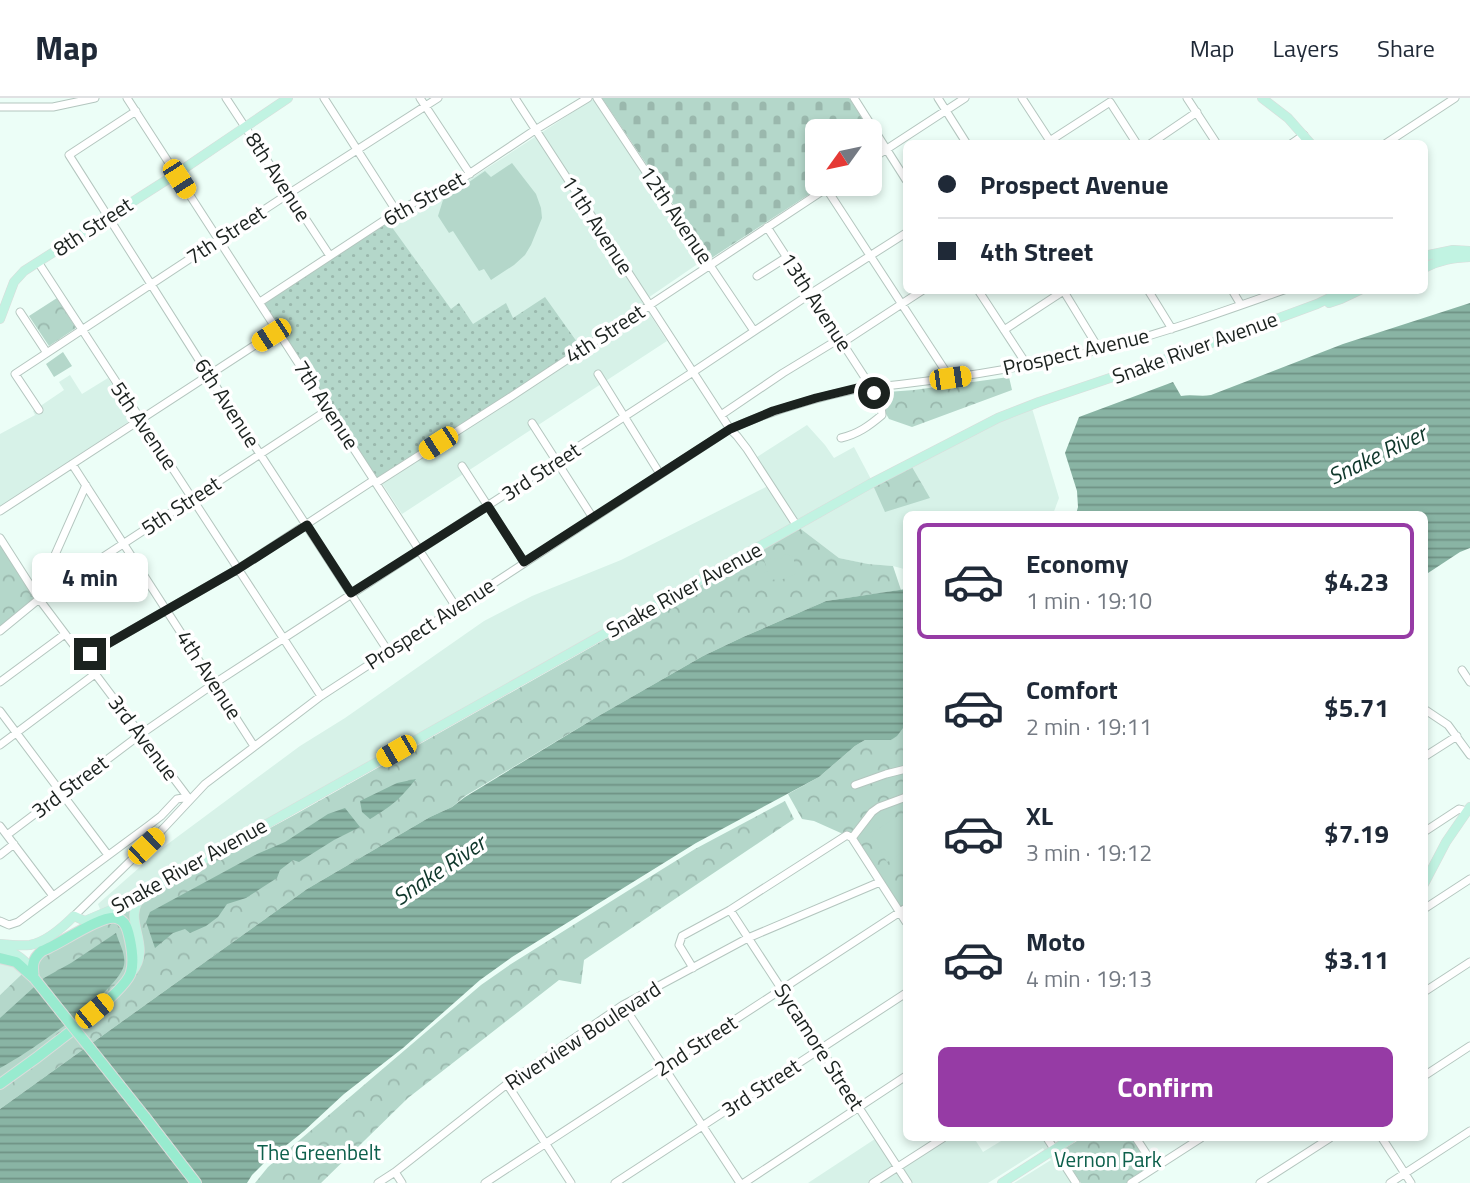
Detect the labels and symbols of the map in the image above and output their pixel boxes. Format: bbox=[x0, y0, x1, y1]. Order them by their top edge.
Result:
north arrow bbox=[805, 119, 882, 196]
street label: 8th Avenue bbox=[238, 126, 320, 227]
car bbox=[159, 156, 200, 202]
street label: 12th Avenue bbox=[632, 159, 722, 270]
street label: 6th Street bbox=[377, 162, 471, 234]
street label: 11th Avenue bbox=[554, 169, 642, 280]
street label: 8th Street bbox=[46, 188, 139, 264]
street label: 7th Street bbox=[179, 196, 272, 272]
street label: 13th Avenue bbox=[773, 246, 861, 357]
street label: 4th Street bbox=[558, 295, 651, 371]
street label: Snake River Avenue bbox=[1108, 302, 1282, 392]
car bbox=[248, 315, 295, 355]
street label: Prospect Avenue bbox=[1000, 319, 1152, 383]
street label: 6th Avenue bbox=[187, 352, 269, 453]
street label: 7th Avenue bbox=[286, 354, 368, 455]
car bbox=[928, 365, 973, 391]
street label: 5th Avenue bbox=[103, 375, 186, 476]
route start bbox=[858, 377, 890, 409]
water label: Snake River bbox=[1322, 414, 1434, 493]
car bbox=[415, 423, 462, 463]
street label: 3rd Street bbox=[495, 433, 587, 509]
street label: 5th Street bbox=[134, 467, 227, 543]
street label: Snake River Avenue bbox=[600, 533, 767, 645]
callout: 4 min bbox=[32, 552, 148, 602]
street label: Prospect Avenue bbox=[358, 569, 501, 677]
street label: 4th Avenue bbox=[169, 624, 251, 725]
route end bbox=[74, 638, 106, 670]
street label: 3rd Avenue bbox=[101, 688, 187, 787]
car bbox=[373, 731, 420, 771]
street label: 3rd Street bbox=[24, 746, 115, 826]
street label: Snake River Avenue bbox=[105, 809, 272, 921]
car bbox=[124, 824, 169, 868]
water label: Snake River bbox=[385, 824, 495, 914]
street label: Riverview Boulevard bbox=[498, 973, 667, 1098]
street label: Sycamore Street bbox=[767, 977, 873, 1117]
car bbox=[72, 990, 117, 1032]
street label: 2nd Street bbox=[648, 1006, 744, 1084]
street label: 3rd Street bbox=[715, 1049, 807, 1125]
park label: The Greenbelt bbox=[257, 1136, 382, 1168]
park label: Vernon Park bbox=[1054, 1143, 1162, 1175]

